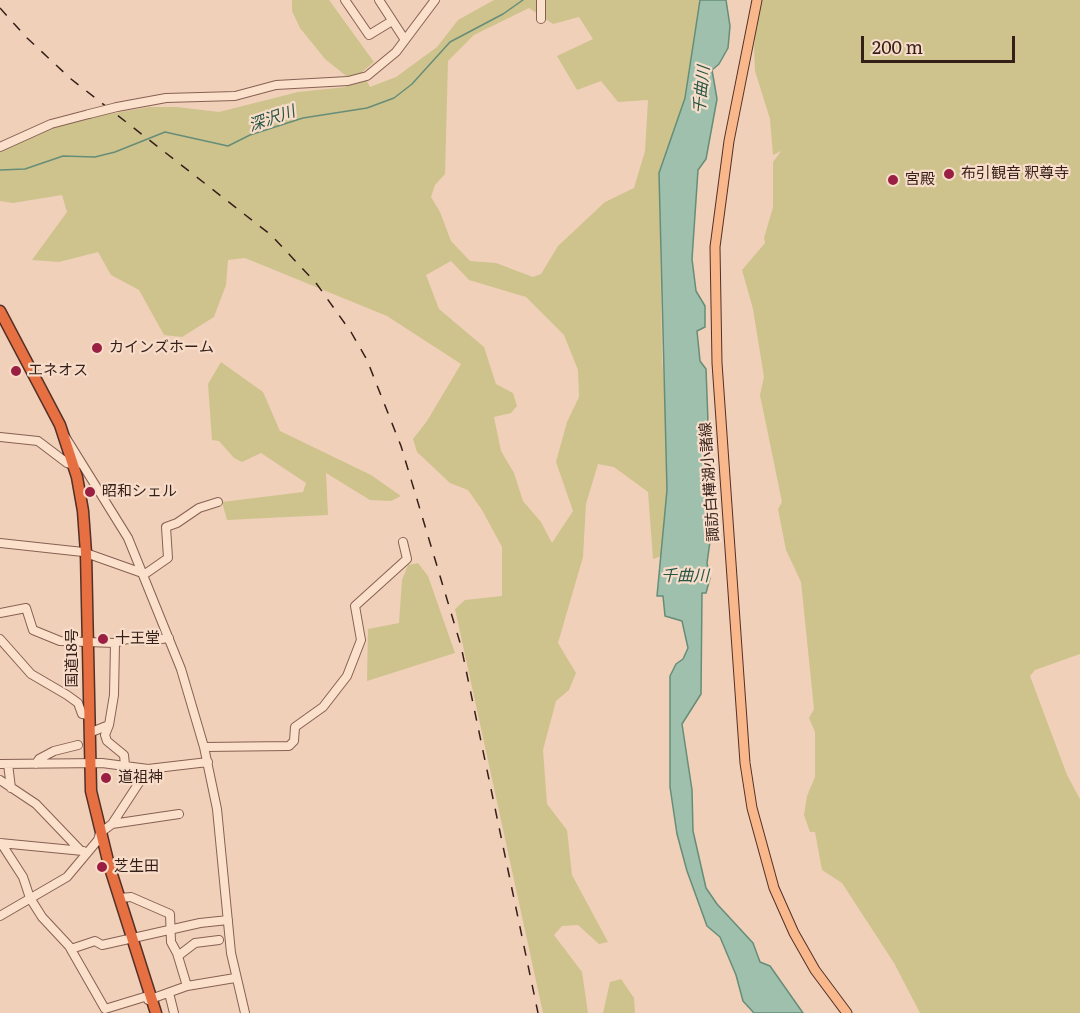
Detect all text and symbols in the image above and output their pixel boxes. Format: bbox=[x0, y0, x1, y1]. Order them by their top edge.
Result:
scale bar bbox=[864, 24, 1018, 62]
text: 200 m bbox=[872, 33, 923, 60]
water label: 千曲川 bbox=[690, 65, 714, 115]
water label: 深沢川 bbox=[246, 102, 298, 136]
place label: 布引観音 釈尊寺 bbox=[961, 165, 1069, 183]
marker: 布引観音 釈尊寺 bbox=[942, 167, 956, 181]
place label: 宮殿 bbox=[905, 171, 935, 189]
marker: 宮殿 bbox=[886, 173, 900, 187]
place label: カインズホーム bbox=[109, 339, 214, 357]
marker: カインズホーム bbox=[90, 341, 104, 355]
place label: エネオス bbox=[28, 362, 88, 380]
marker: エネオス bbox=[9, 364, 23, 378]
street label: 諏訪白樺湖小諸線 bbox=[697, 422, 723, 542]
place label: 昭和シェル bbox=[102, 483, 177, 501]
marker: 昭和シェル bbox=[83, 485, 97, 499]
water label: 千曲川 bbox=[661, 566, 709, 586]
street label: 国道18号 bbox=[64, 628, 82, 688]
place label: 十王堂 bbox=[115, 630, 160, 648]
marker: 十王堂 bbox=[96, 632, 110, 646]
place label: 道祖神 bbox=[118, 769, 163, 787]
marker: 道祖神 bbox=[99, 771, 113, 785]
place label: 芝生田 bbox=[114, 858, 159, 876]
marker: 芝生田 bbox=[95, 860, 109, 874]

